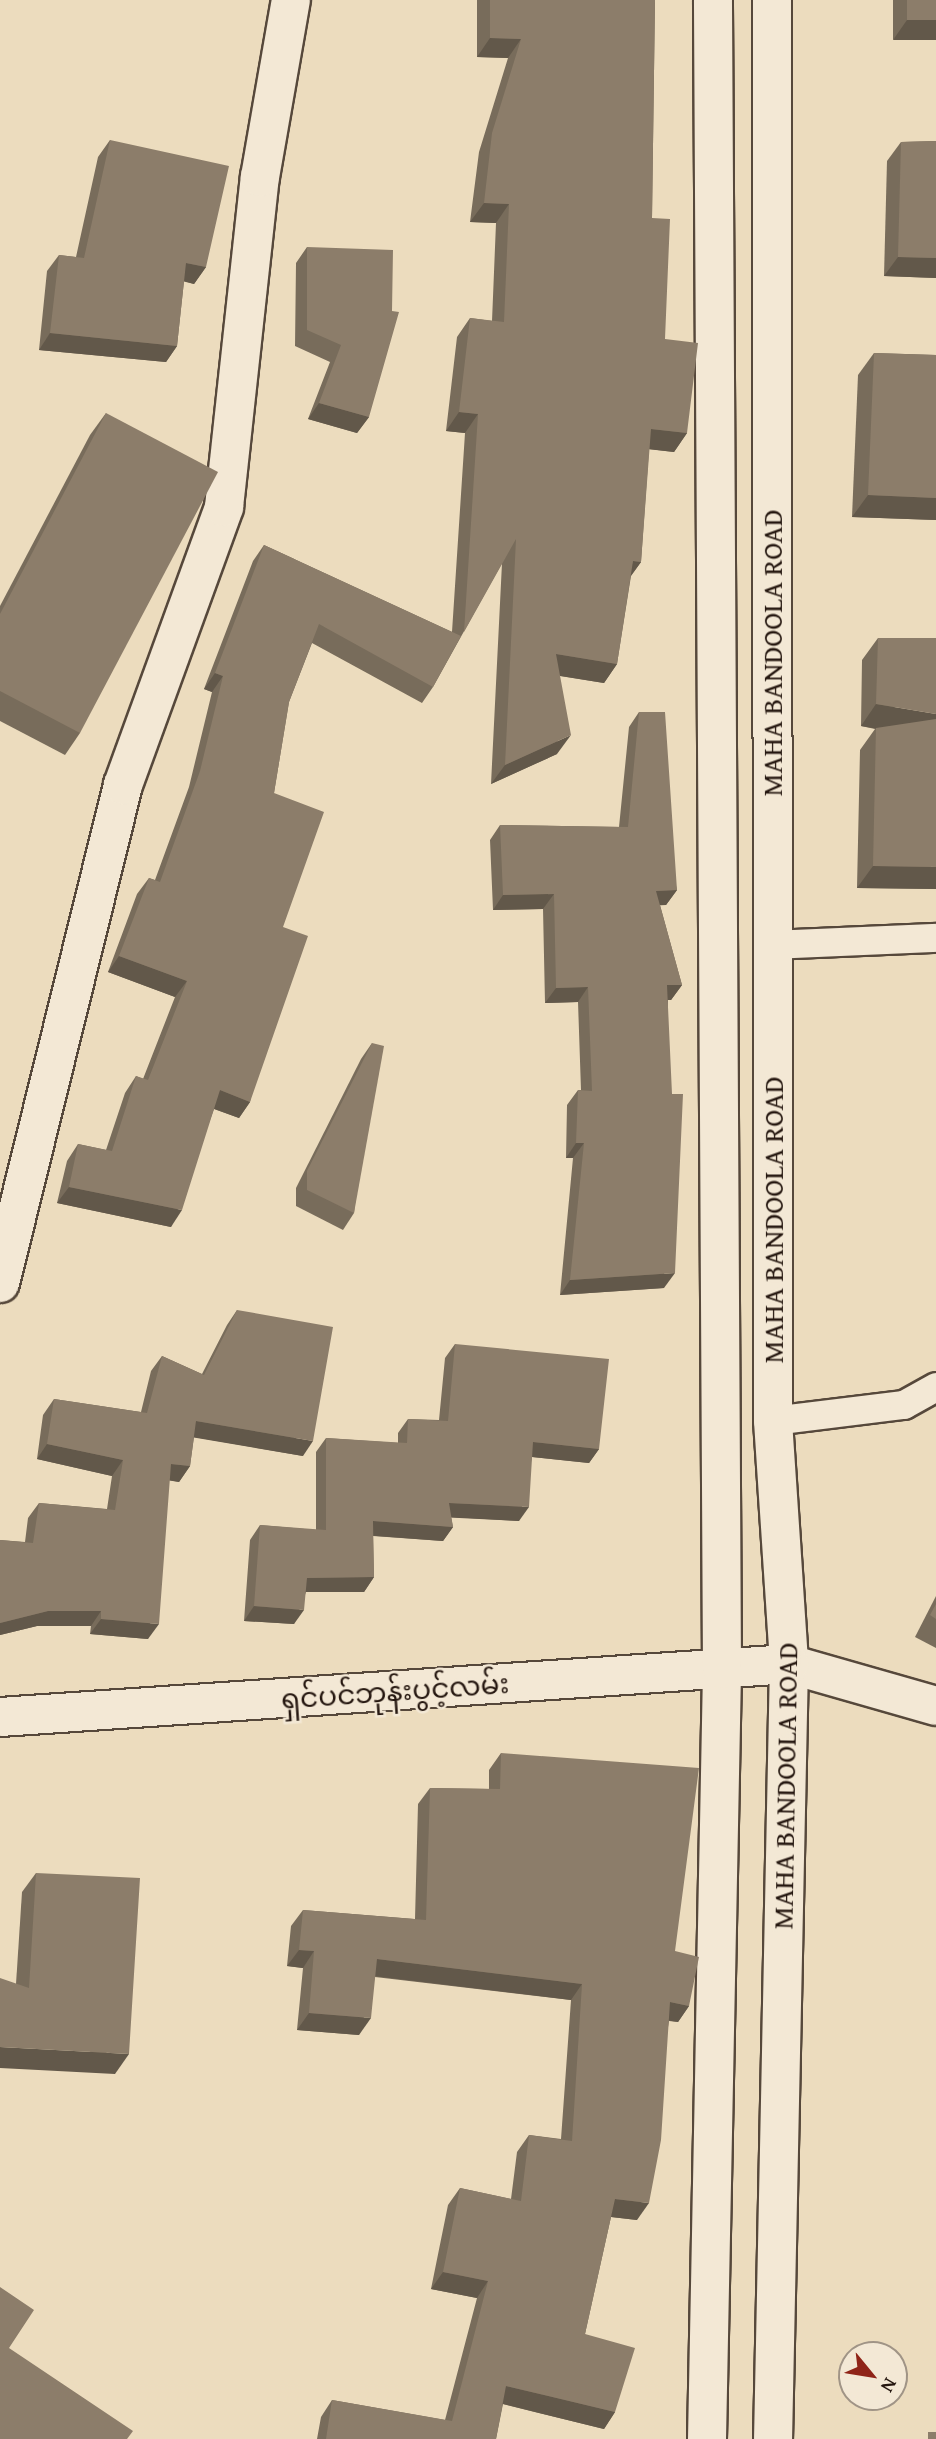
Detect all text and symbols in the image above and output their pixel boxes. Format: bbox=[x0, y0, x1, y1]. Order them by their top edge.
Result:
street label: MAHA BANDOOLA ROAD bbox=[755, 510, 789, 796]
street label: MAHA BANDOOLA ROAD bbox=[756, 1077, 790, 1363]
street label: MAHA BANDOOLA ROAD bbox=[766, 1642, 804, 1930]
street label: ရှင်ပင်ဘုန်းပွင့်လမ်း bbox=[280, 1666, 510, 1716]
north arrow bbox=[838, 2341, 908, 2411]
text: N bbox=[874, 2373, 905, 2398]

